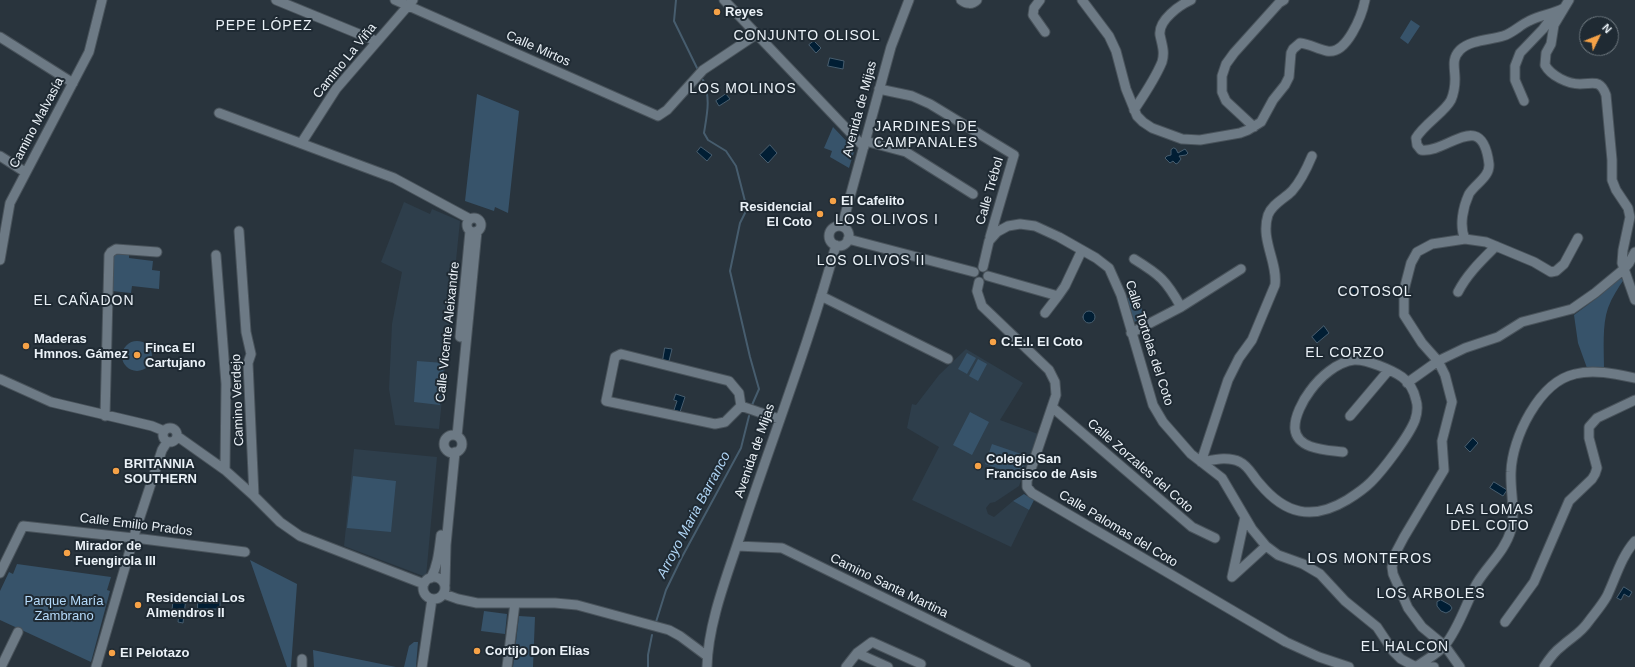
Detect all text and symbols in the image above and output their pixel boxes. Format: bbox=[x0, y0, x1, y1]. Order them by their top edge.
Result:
place label: Reyes bbox=[725, 4, 763, 20]
marker: Reyes bbox=[712, 7, 722, 17]
north arrow bbox=[1579, 16, 1619, 56]
district label: PEPE LÓPEZ bbox=[215, 18, 313, 34]
street label: Camino La Viña bbox=[310, 20, 380, 102]
text: N bbox=[1600, 21, 1614, 35]
street label: Calle Mirtos bbox=[503, 28, 573, 70]
district label: CONJUNTO OLISOL bbox=[734, 28, 880, 44]
street label: Avenida de Mijas bbox=[840, 59, 880, 159]
street label: Camino Malvasía bbox=[7, 75, 67, 171]
district label: LOS MOLINOS bbox=[689, 81, 797, 97]
district label: JARDINES DE CAMPANALES bbox=[874, 119, 978, 152]
street label: Calle Trébol bbox=[973, 155, 1007, 227]
place label: El Cafelito bbox=[841, 193, 905, 209]
marker: El Cafelito bbox=[828, 196, 838, 206]
place label: Residencial El Coto bbox=[740, 199, 812, 230]
marker: Residencial El Coto bbox=[815, 209, 825, 219]
district label: LOS OLIVOS I bbox=[835, 212, 939, 228]
district label: LOS OLIVOS II bbox=[817, 253, 925, 269]
street label: Calle Vicente Aleixandre bbox=[433, 261, 463, 403]
street label: Calle Tortolas del Coto bbox=[1121, 278, 1177, 408]
district label: COTOSOL bbox=[1337, 284, 1413, 300]
district label: EL CAÑADON bbox=[33, 293, 135, 309]
place label: Maderas Hmnos. Gámez bbox=[34, 331, 128, 362]
place label: C.E.I. El Coto bbox=[1001, 334, 1083, 350]
marker: C.E.I. El Coto bbox=[988, 337, 998, 347]
place label: Finca El Cartujano bbox=[145, 340, 206, 371]
marker: Maderas Hmnos. Gámez bbox=[21, 341, 31, 351]
district label: EL CORZO bbox=[1305, 345, 1385, 361]
marker: Finca El Cartujano bbox=[132, 350, 142, 360]
street label: Camino Verdejo bbox=[229, 354, 247, 446]
street label: Avenida de Mijas bbox=[732, 402, 778, 500]
street label: Calle Zorzales del Coto bbox=[1084, 416, 1196, 516]
water label: Arroyo Maria Barranco bbox=[654, 449, 734, 581]
place label: Colegio San Francisco de Asis bbox=[986, 451, 1097, 482]
place label: BRITANNIA SOUTHERN bbox=[124, 456, 197, 487]
marker: Colegio San Francisco de Asis bbox=[973, 461, 983, 471]
marker: BRITANNIA SOUTHERN bbox=[111, 466, 121, 476]
street label: Calle Palomas del Coto bbox=[1056, 487, 1180, 571]
district label: LAS LOMAS DEL COTO bbox=[1446, 502, 1534, 534]
street label: Calle Emilio Prados bbox=[79, 510, 193, 540]
place label: Mirador de Fuengirola III bbox=[75, 538, 156, 569]
marker: Mirador de Fuengirola III bbox=[62, 548, 72, 558]
street label: Camino Santa Martina bbox=[827, 551, 951, 621]
district label: LOS MONTEROS bbox=[1308, 551, 1432, 567]
district label: LOS ARBOLES bbox=[1376, 586, 1486, 602]
place label: Residencial Los Almendros II bbox=[146, 590, 245, 621]
park label: Parque María Zambrano bbox=[25, 593, 103, 624]
marker: Residencial Los Almendros II bbox=[133, 600, 143, 610]
district label: EL HALCON bbox=[1361, 639, 1449, 655]
place label: Cortijo Don Elías bbox=[485, 643, 590, 659]
place label: El Pelotazo bbox=[120, 645, 189, 661]
marker: Cortijo Don Elías bbox=[472, 646, 482, 656]
marker: El Pelotazo bbox=[107, 648, 117, 658]

